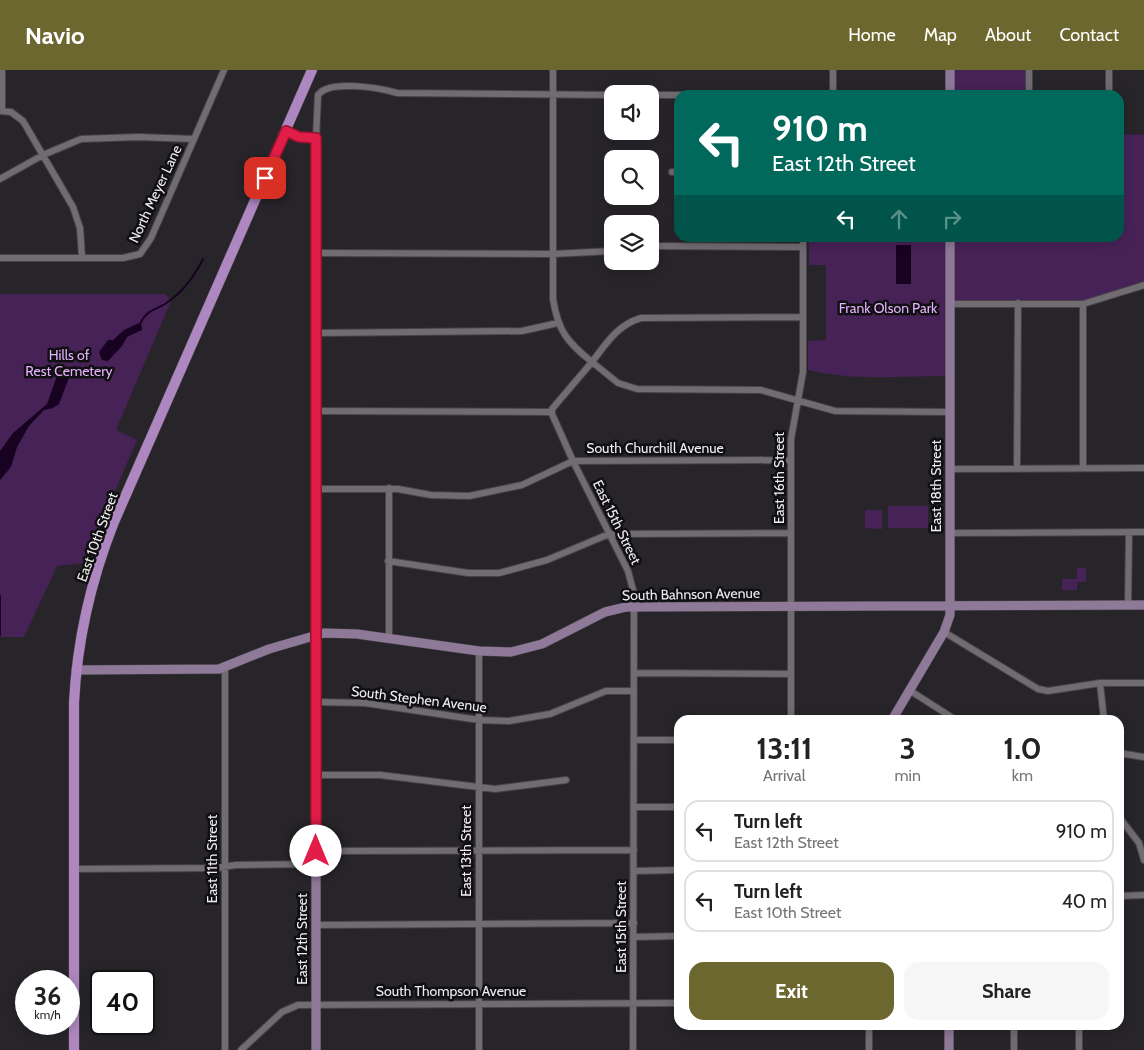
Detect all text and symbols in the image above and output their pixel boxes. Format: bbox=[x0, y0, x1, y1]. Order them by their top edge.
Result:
text: Navio bbox=[25, 21, 85, 50]
text: Home bbox=[848, 24, 896, 46]
text: Map bbox=[924, 24, 957, 46]
text: About bbox=[985, 24, 1031, 46]
text: Contact bbox=[1059, 24, 1119, 46]
map controls bbox=[604, 85, 659, 270]
button: sound bbox=[604, 85, 659, 140]
text: 910 m bbox=[772, 107, 868, 150]
icon: left bbox=[689, 110, 754, 175]
street label: North Meyer Lane bbox=[124, 142, 186, 246]
button: search bbox=[604, 150, 659, 205]
text: East 12th Street bbox=[772, 150, 916, 177]
pin bbox=[244, 157, 286, 199]
icon: arrive bbox=[251, 164, 279, 192]
icon: left bbox=[832, 205, 860, 233]
icon: ahead bbox=[885, 205, 913, 233]
icon: right bbox=[938, 205, 966, 233]
button: layers bbox=[604, 215, 659, 270]
park label: Frank Olson Park bbox=[839, 299, 938, 317]
park label: Hills of Rest Cemetery bbox=[25, 346, 113, 380]
street label: East 16th Street bbox=[770, 432, 788, 524]
street label: South Churchill Avenue bbox=[586, 439, 724, 457]
street label: East 18th Street bbox=[927, 439, 945, 532]
street label: East 15th Street bbox=[589, 477, 645, 567]
street label: East 10th Street bbox=[72, 490, 122, 584]
street label: South Bahnson Avenue bbox=[622, 584, 760, 604]
street label: South Stephen Avenue bbox=[350, 682, 488, 716]
text: 13:11 bbox=[756, 730, 812, 767]
text: 3 bbox=[900, 730, 916, 767]
text: 1.0 bbox=[1003, 730, 1042, 767]
text: Arrival bbox=[763, 766, 806, 785]
text: min bbox=[895, 766, 921, 785]
text: km bbox=[1012, 766, 1033, 785]
street label: East 13th Street bbox=[457, 805, 475, 897]
text: Turn left bbox=[734, 810, 802, 833]
street label: East 11th Street bbox=[203, 814, 221, 903]
icon: left bbox=[691, 817, 719, 845]
text: 910 m bbox=[1056, 820, 1107, 843]
position arrow bbox=[289, 824, 341, 876]
text: East 12th Street bbox=[734, 833, 839, 852]
text: Turn left bbox=[734, 880, 802, 903]
street label: East 15th Street bbox=[612, 881, 630, 973]
icon: left bbox=[691, 887, 719, 915]
text: 40 m bbox=[1062, 890, 1107, 913]
street label: East 12th Street bbox=[293, 893, 311, 985]
text: East 10th Street bbox=[734, 903, 841, 922]
button: Exit bbox=[689, 962, 894, 1020]
button: Share bbox=[904, 962, 1109, 1020]
speed limit sign: 40 bbox=[90, 970, 155, 1035]
text: 36 bbox=[34, 981, 61, 1011]
street label: South Thompson Avenue bbox=[376, 982, 526, 1000]
text: km/h bbox=[34, 1007, 61, 1022]

